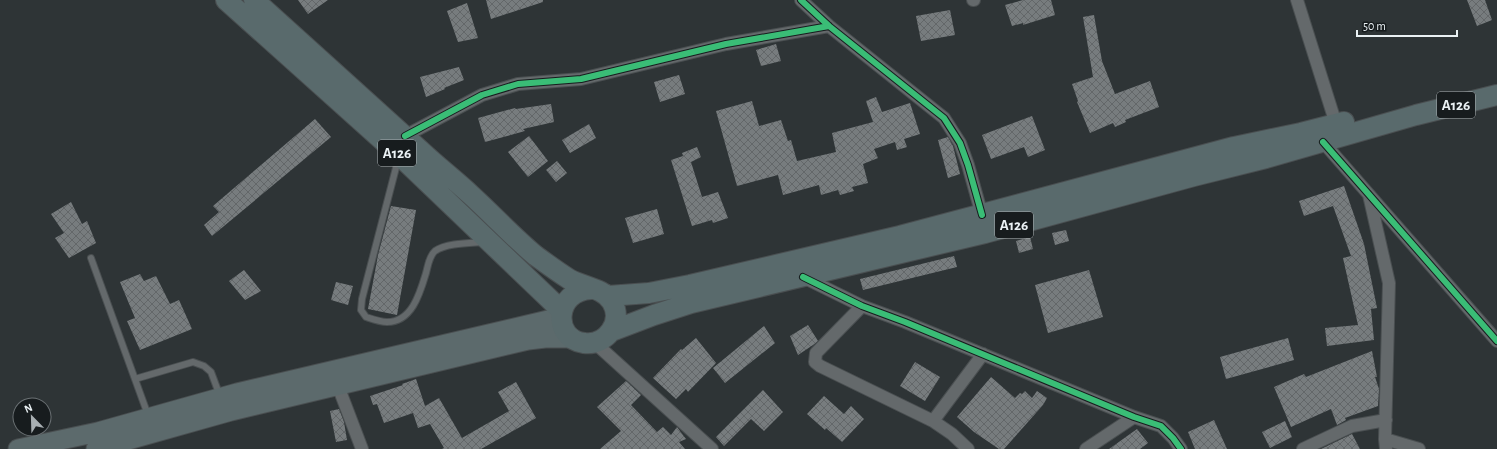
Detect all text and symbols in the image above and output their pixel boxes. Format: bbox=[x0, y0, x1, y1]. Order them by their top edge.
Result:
scale bar bbox=[1357, 12, 1457, 38]
text: 50 m bbox=[1363, 20, 1386, 32]
road number: A126 bbox=[1437, 92, 1475, 118]
road number: A126 bbox=[378, 140, 416, 166]
road number: A126 bbox=[995, 212, 1033, 238]
north arrow bbox=[12, 397, 52, 437]
text: N bbox=[23, 402, 34, 415]

